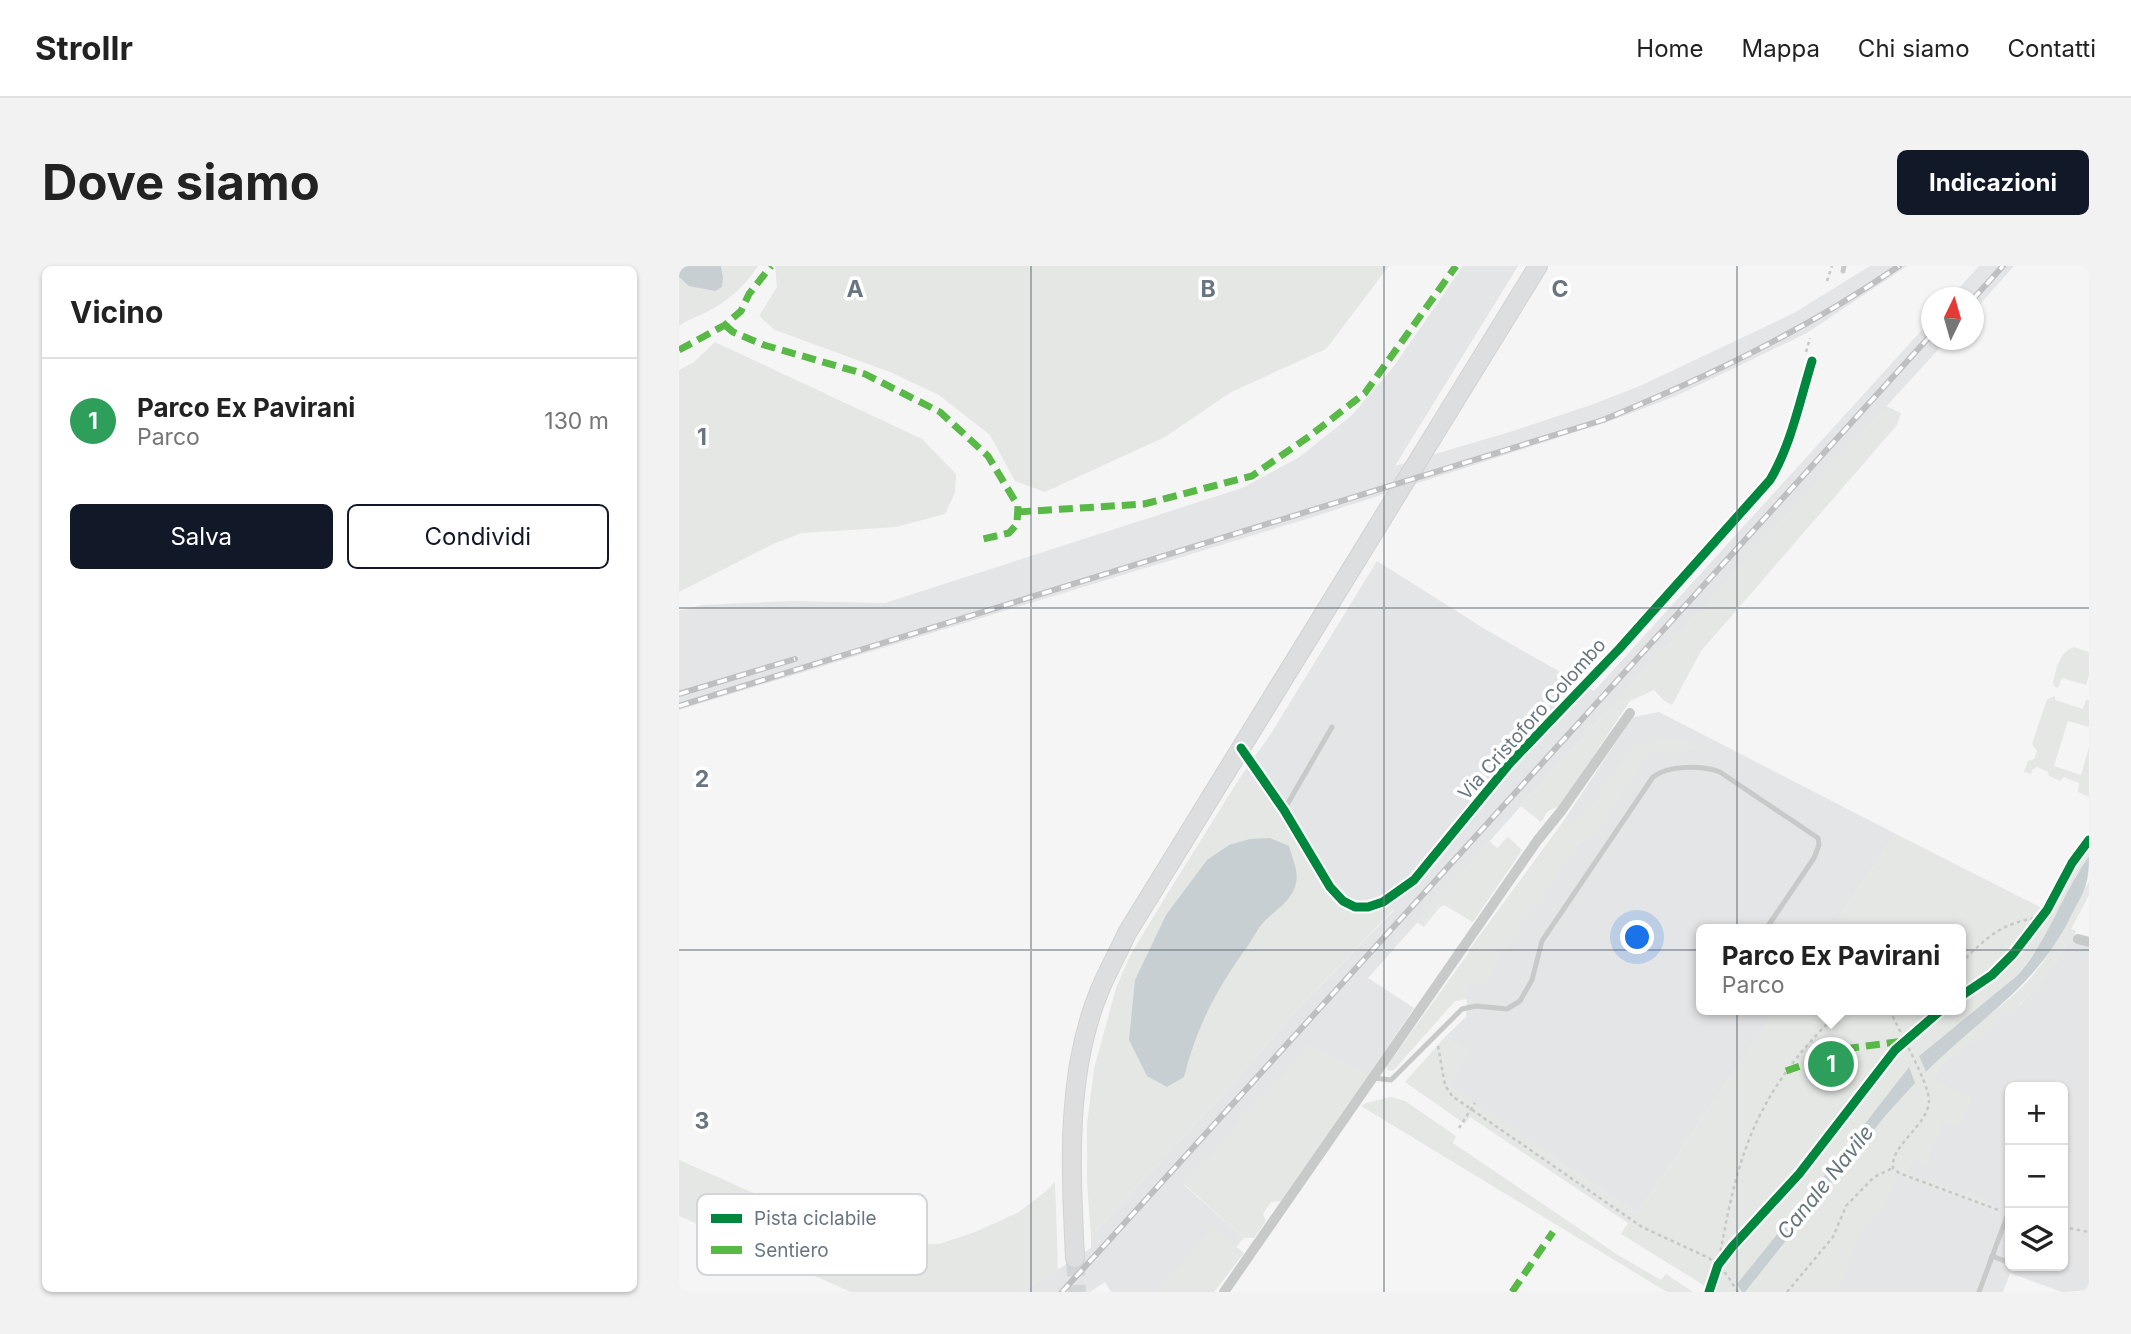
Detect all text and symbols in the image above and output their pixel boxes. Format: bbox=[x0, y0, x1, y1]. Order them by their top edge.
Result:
text: Strollr bbox=[35, 28, 133, 68]
text: Home bbox=[1636, 34, 1704, 63]
text: Mappa bbox=[1742, 34, 1820, 63]
text: Chi siamo bbox=[1858, 34, 1970, 63]
text: Contatti bbox=[2008, 34, 2096, 63]
button: Indicazioni bbox=[1897, 150, 2089, 215]
text: Dove siamo bbox=[42, 153, 320, 212]
text: A bbox=[846, 275, 864, 303]
text: B bbox=[1200, 275, 1216, 303]
text: C bbox=[1551, 275, 1569, 303]
north arrow bbox=[1921, 287, 1984, 350]
text: Vicino bbox=[70, 294, 163, 330]
text: Parco Ex Pavirani bbox=[137, 392, 355, 423]
text: 1 bbox=[88, 407, 98, 435]
text: 130 m bbox=[544, 407, 609, 435]
text: Parco bbox=[137, 423, 200, 451]
text: 1 bbox=[697, 423, 707, 451]
button: Salva bbox=[70, 504, 333, 569]
button: Condividi bbox=[347, 504, 609, 569]
street label: Via Cristoforo Colombo bbox=[1453, 633, 1611, 805]
text: 2 bbox=[695, 765, 709, 793]
your location bbox=[1620, 920, 1654, 954]
popup bbox=[1696, 924, 1966, 1015]
text: Parco Ex Pavirani bbox=[1722, 940, 1940, 971]
text: Parco bbox=[1722, 971, 1785, 999]
pin: 1 bbox=[1808, 1038, 1854, 1090]
map controls bbox=[2005, 1082, 2068, 1271]
button: + bbox=[2005, 1082, 2068, 1145]
text: 3 bbox=[695, 1107, 709, 1135]
water label: Canale Navile bbox=[1772, 1120, 1878, 1244]
button: − bbox=[2005, 1145, 2068, 1208]
legend bbox=[697, 1194, 927, 1275]
text: Pista ciclabile bbox=[754, 1207, 877, 1230]
button: layers bbox=[2005, 1208, 2068, 1271]
text: Sentiero bbox=[754, 1239, 829, 1262]

